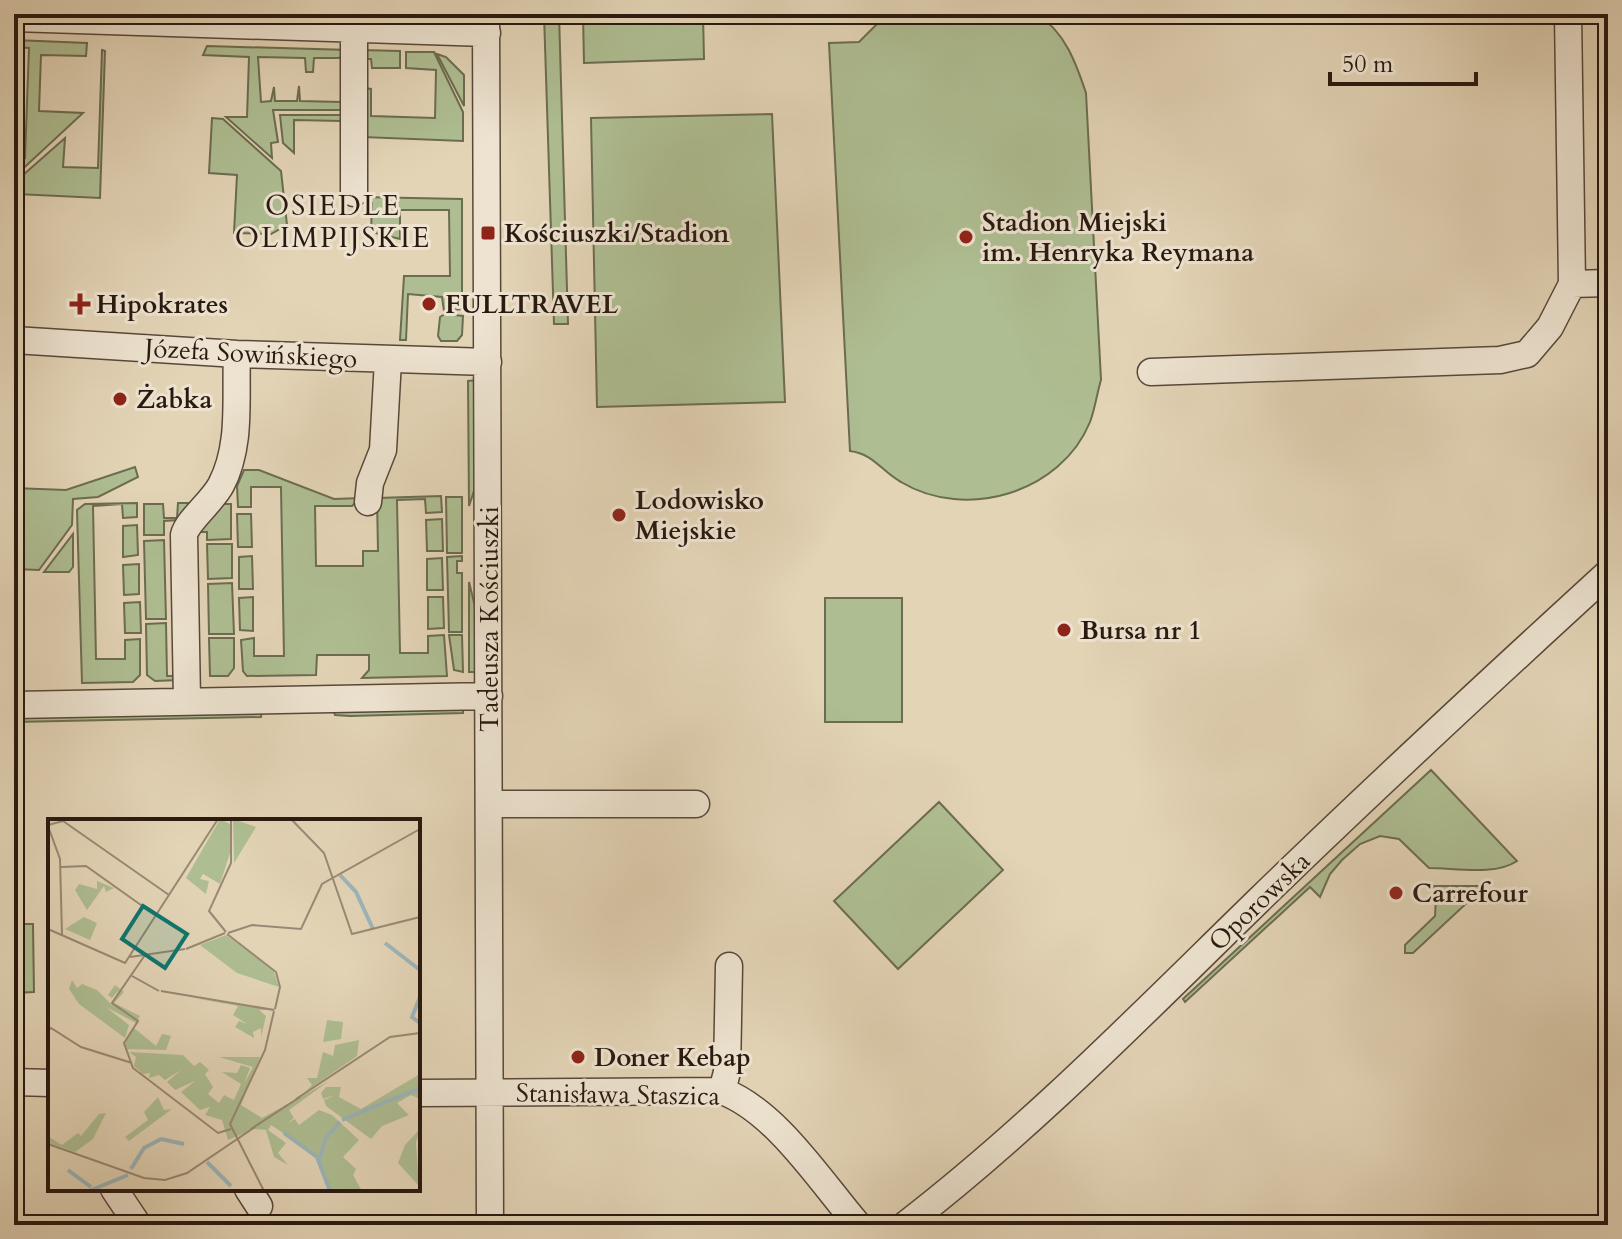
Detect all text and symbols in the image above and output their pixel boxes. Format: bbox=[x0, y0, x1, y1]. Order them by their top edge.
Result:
scale bar bbox=[1330, 36, 1476, 86]
text: 50 m bbox=[1342, 48, 1394, 81]
district label: OSIEDLE OLIMPIJSKIE bbox=[235, 187, 431, 257]
place label: Stadion Miejski im. Henryka Reymana bbox=[982, 205, 1254, 270]
place label: Kościuszki/Stadion bbox=[504, 216, 730, 251]
marker: Kościuszki/Stadion bbox=[479, 224, 497, 242]
marker: Stadion Miejski im. Henryka Reymana bbox=[957, 228, 975, 246]
place label: Hipokrates bbox=[96, 287, 228, 322]
place label: FULLTRAVEL bbox=[445, 287, 619, 322]
marker: Hipokrates bbox=[71, 295, 89, 313]
marker: FULLTRAVEL bbox=[420, 295, 438, 313]
street label: Józefa Sowińskiego bbox=[140, 330, 358, 377]
place label: Żabka bbox=[136, 382, 213, 417]
marker: Żabka bbox=[111, 390, 129, 408]
place label: Lodowisko Miejskie bbox=[635, 483, 764, 548]
street label: Tadeusza Kościuszki bbox=[472, 506, 507, 732]
marker: Lodowisko Miejskie bbox=[610, 506, 628, 524]
place label: Bursa nr 1 bbox=[1080, 613, 1201, 648]
marker: Bursa nr 1 bbox=[1055, 621, 1073, 639]
inset map bbox=[48, 819, 420, 1191]
street label: Oporowska bbox=[1201, 844, 1318, 959]
place label: Carrefour bbox=[1412, 876, 1529, 911]
marker: Carrefour bbox=[1387, 884, 1405, 902]
place label: Doner Kebap bbox=[594, 1040, 751, 1075]
marker: Doner Kebap bbox=[569, 1048, 587, 1066]
street label: Stanisława Staszica bbox=[516, 1075, 720, 1114]

